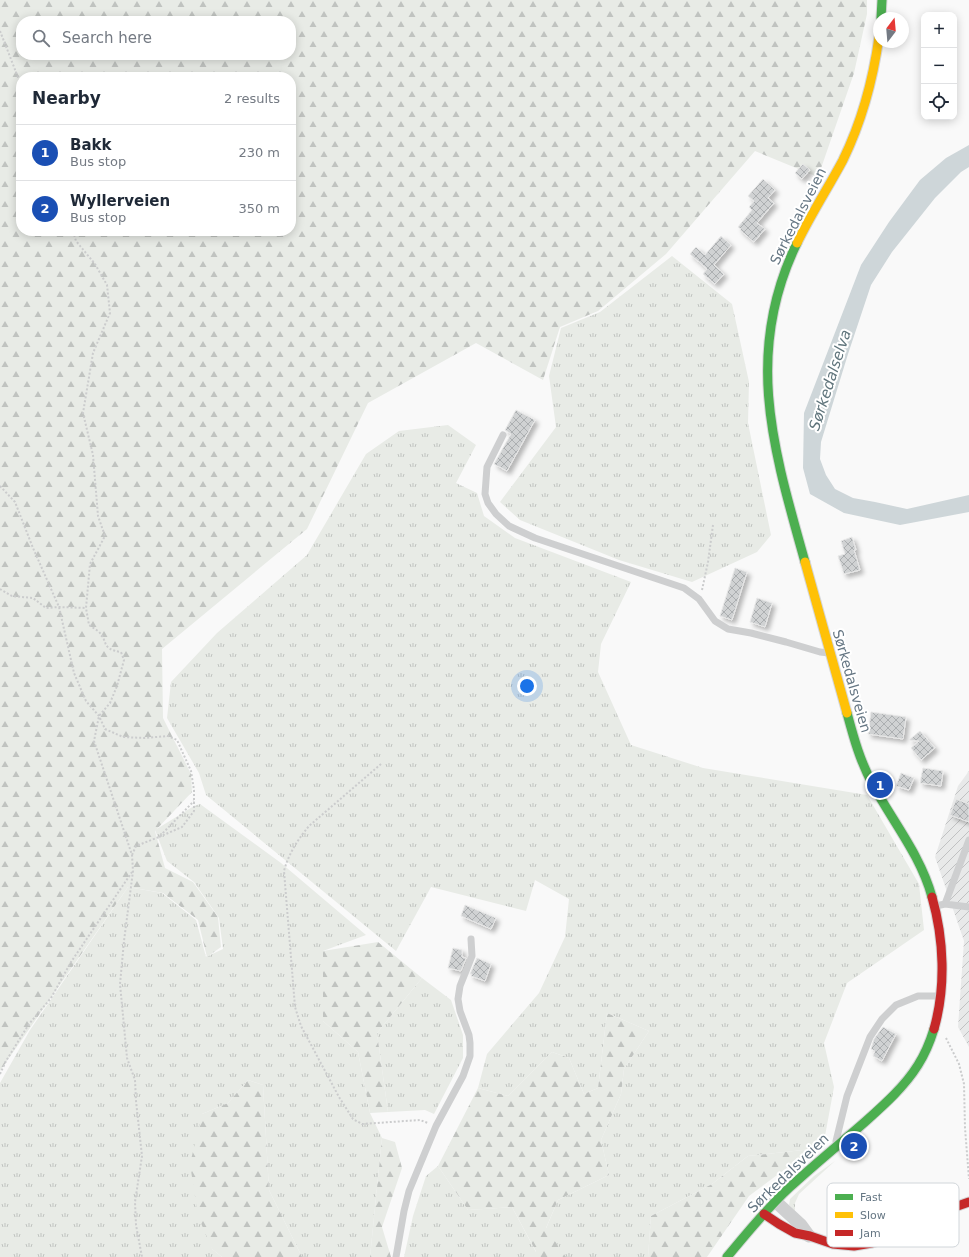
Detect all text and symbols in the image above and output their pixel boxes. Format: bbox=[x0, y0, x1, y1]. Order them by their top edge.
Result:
north arrow bbox=[873, 12, 909, 48]
map controls bbox=[921, 12, 957, 120]
button: + bbox=[921, 12, 957, 48]
search box bbox=[16, 16, 296, 60]
icon: search bbox=[30, 27, 52, 49]
text: Search here bbox=[62, 29, 152, 47]
button: − bbox=[921, 48, 957, 84]
button: locate bbox=[921, 84, 957, 120]
text: Nearby bbox=[32, 88, 101, 108]
text: 2 results bbox=[224, 91, 280, 106]
text: Bakk bbox=[70, 136, 112, 154]
text: 1 bbox=[40, 145, 50, 160]
text: 230 m bbox=[238, 145, 280, 160]
text: Bus stop bbox=[70, 154, 126, 169]
street label: Sørkedalsveien bbox=[767, 165, 829, 267]
text: Wyllerveien bbox=[70, 192, 170, 210]
text: 2 bbox=[40, 201, 50, 216]
text: 350 m bbox=[238, 201, 280, 216]
text: Bus stop bbox=[70, 210, 126, 225]
water label: Sørkedalselva bbox=[805, 327, 855, 433]
street label: Sørkedalsveien bbox=[830, 628, 874, 734]
your location bbox=[517, 676, 537, 696]
pin: 1 bbox=[867, 770, 893, 800]
street label: Sørkedalsveien bbox=[744, 1130, 832, 1216]
pin: 2 bbox=[841, 1131, 867, 1161]
legend bbox=[827, 1183, 959, 1247]
text: Fast bbox=[860, 1191, 883, 1204]
text: Slow bbox=[860, 1209, 886, 1222]
text: Jam bbox=[859, 1227, 881, 1240]

